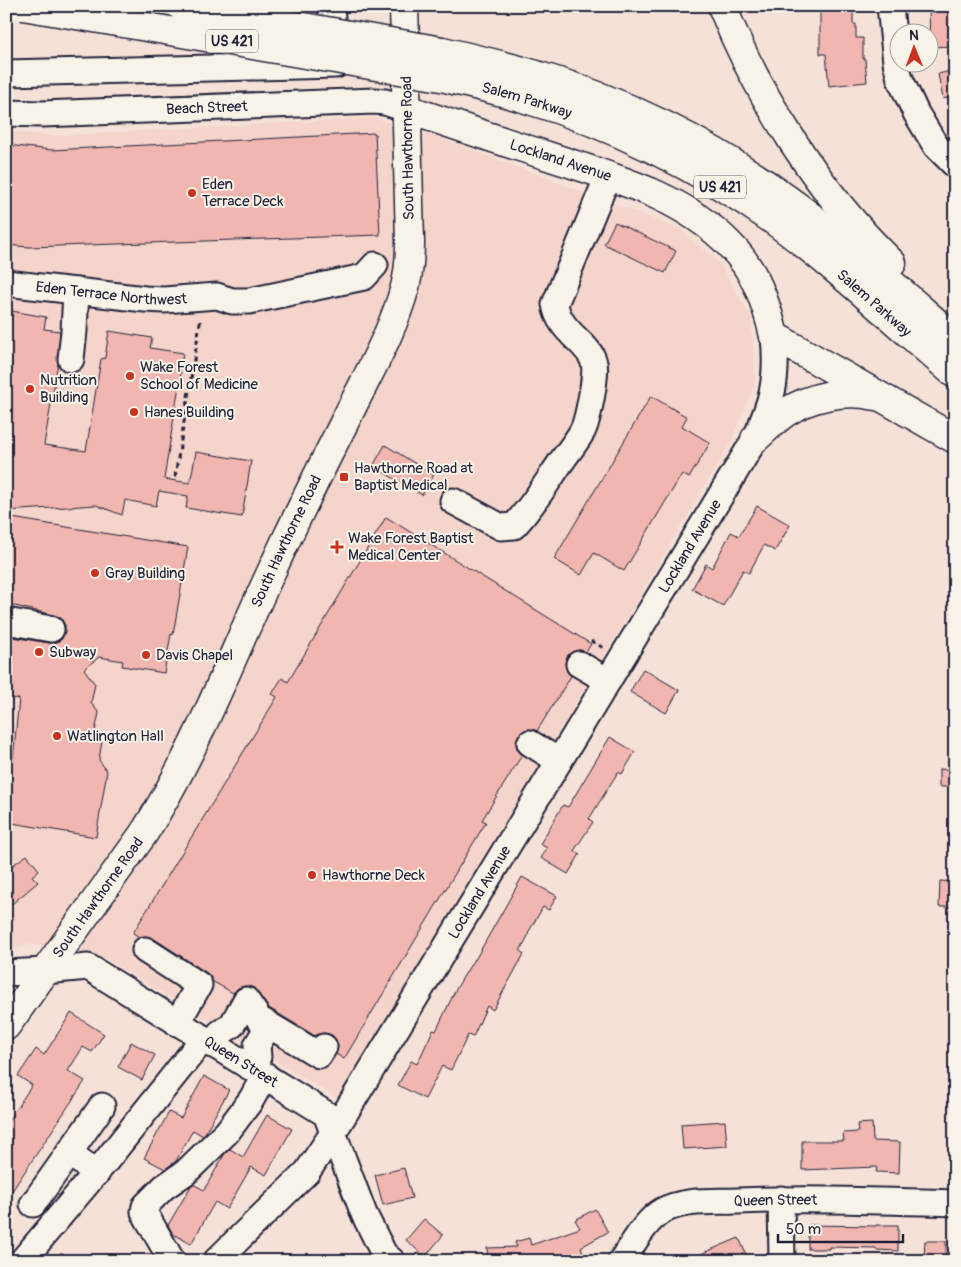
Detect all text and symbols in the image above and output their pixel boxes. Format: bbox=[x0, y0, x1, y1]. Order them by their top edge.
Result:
north arrow bbox=[888, 22, 938, 72]
text: N bbox=[909, 27, 919, 44]
road number: US 421 bbox=[206, 29, 258, 52]
street label: South Hawthorne Road bbox=[397, 76, 419, 220]
street label: Salem Parkway bbox=[480, 78, 575, 123]
street label: Beach Street bbox=[166, 96, 249, 119]
street label: Lockland Avenue bbox=[507, 135, 615, 186]
place label: Eden Terrace Deck bbox=[202, 175, 284, 211]
road number: US 421 bbox=[694, 176, 746, 198]
marker: Eden Terrace Deck bbox=[186, 187, 198, 199]
street label: Salem Parkway bbox=[833, 265, 916, 341]
street label: Eden Terrace Northwest bbox=[35, 277, 189, 310]
place label: Wake Forest School of Medicine bbox=[140, 358, 259, 394]
marker: Wake Forest School of Medicine bbox=[124, 370, 136, 382]
place label: Nutrition Building bbox=[40, 371, 97, 407]
marker: Nutrition Building bbox=[24, 383, 36, 395]
place label: Hanes Building bbox=[144, 403, 234, 422]
marker: Hanes Building bbox=[128, 406, 140, 418]
place label: Hawthorne Road at Baptist Medical bbox=[354, 459, 474, 495]
marker: Hawthorne Road at Baptist Medical bbox=[338, 471, 350, 483]
street label: South Hawthorne Road bbox=[247, 472, 326, 610]
street label: Lockland Avenue bbox=[654, 495, 726, 596]
place label: Wake Forest Baptist Medical Center bbox=[348, 529, 474, 565]
marker: Wake Forest Baptist Medical Center bbox=[330, 540, 344, 554]
place label: Gray Building bbox=[105, 564, 185, 583]
marker: Gray Building bbox=[89, 567, 101, 579]
place label: Subway bbox=[49, 643, 97, 662]
marker: Subway bbox=[33, 646, 45, 658]
place label: Davis Chapel bbox=[156, 646, 233, 665]
marker: Davis Chapel bbox=[140, 649, 152, 661]
place label: Watlington Hall bbox=[67, 727, 164, 746]
marker: Watlington Hall bbox=[51, 730, 63, 742]
street label: South Hawthorne Road bbox=[48, 833, 148, 962]
street label: Lockland Avenue bbox=[444, 842, 515, 942]
place label: Hawthorne Deck bbox=[322, 866, 426, 885]
marker: Hawthorne Deck bbox=[306, 869, 318, 881]
street label: Queen Street bbox=[200, 1031, 282, 1092]
street label: Queen Street bbox=[733, 1190, 818, 1211]
scale bar bbox=[778, 1212, 904, 1244]
text: 50 m bbox=[786, 1220, 821, 1239]

